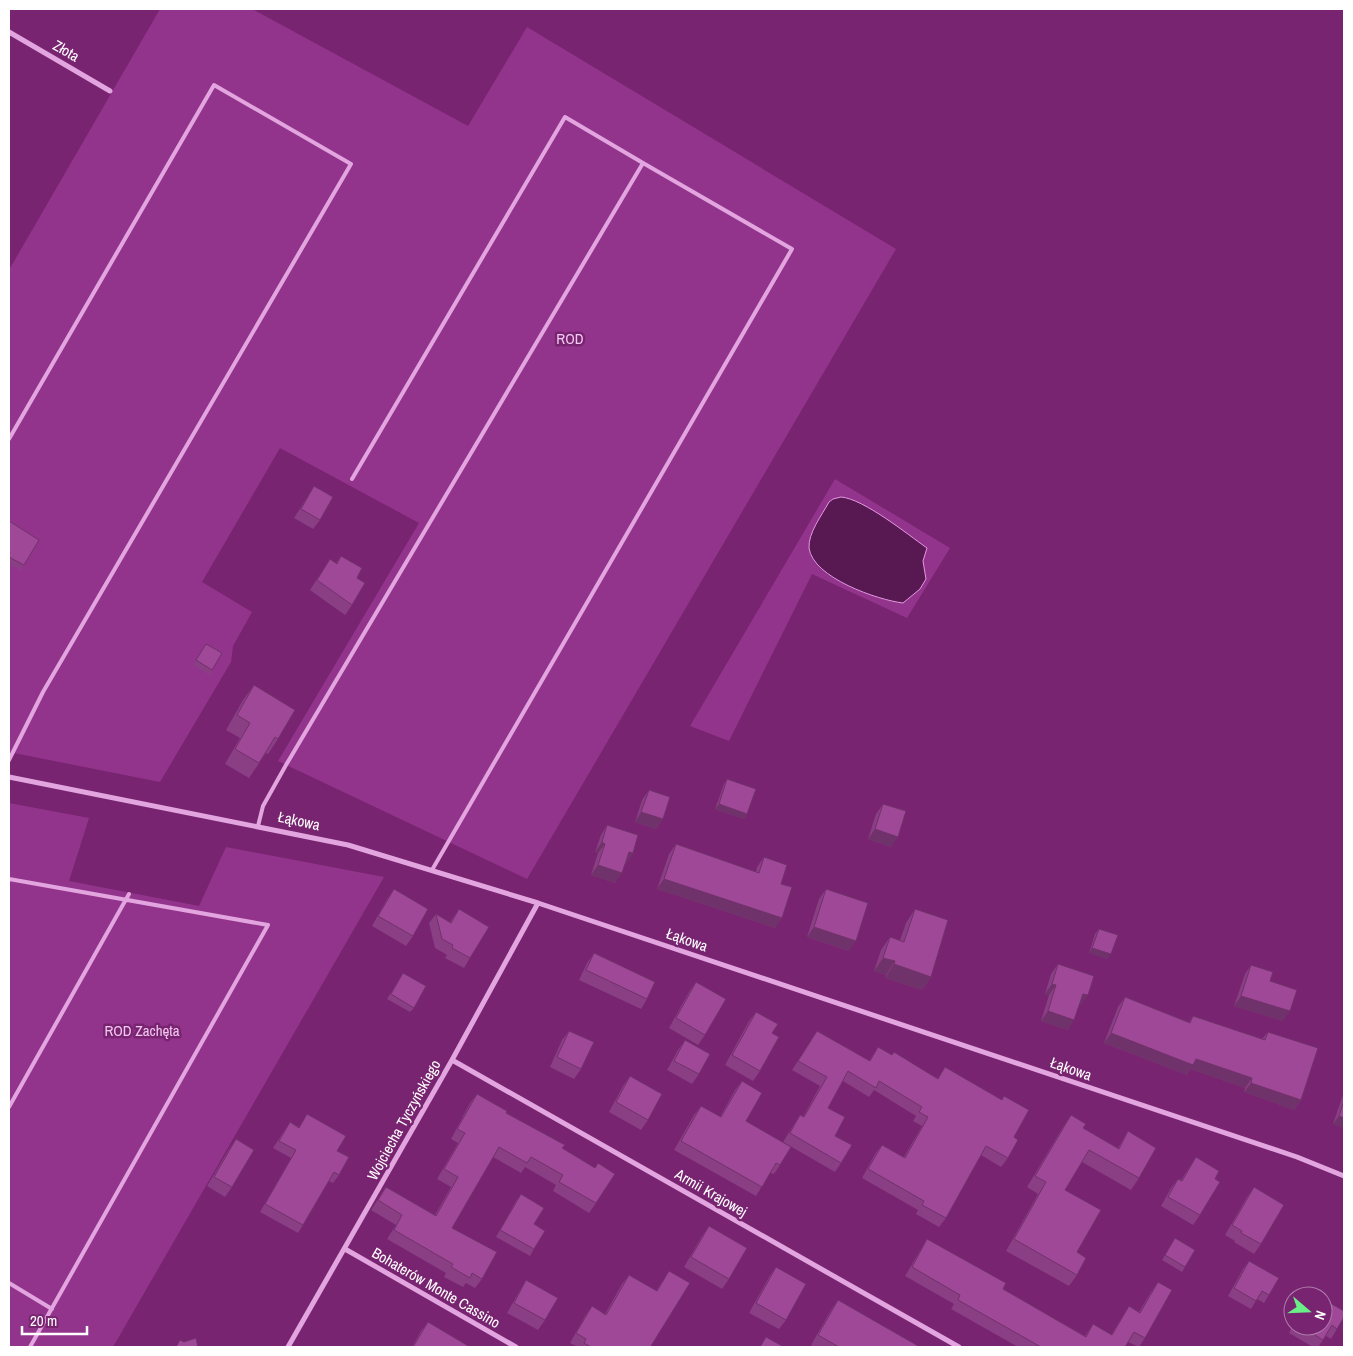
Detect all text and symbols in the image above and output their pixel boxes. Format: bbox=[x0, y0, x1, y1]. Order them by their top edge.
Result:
street label: Złota bbox=[49, 35, 83, 67]
park label: ROD bbox=[556, 328, 584, 349]
street label: Łąkowa bbox=[276, 806, 322, 835]
street label: Łąkowa bbox=[664, 923, 711, 956]
park label: ROD Zachęta bbox=[104, 1020, 180, 1041]
street label: Łąkowa bbox=[1048, 1052, 1095, 1085]
street label: Wojciecha Tyczyńskiego bbox=[362, 1056, 446, 1184]
street label: Armii Krajowej bbox=[671, 1163, 751, 1222]
street label: Bohaterów Monte Cassino bbox=[368, 1242, 504, 1333]
north arrow bbox=[1283, 1286, 1333, 1336]
scale bar bbox=[22, 1304, 88, 1336]
text: N bbox=[1310, 1308, 1330, 1322]
text: 20 m bbox=[30, 1310, 57, 1331]

